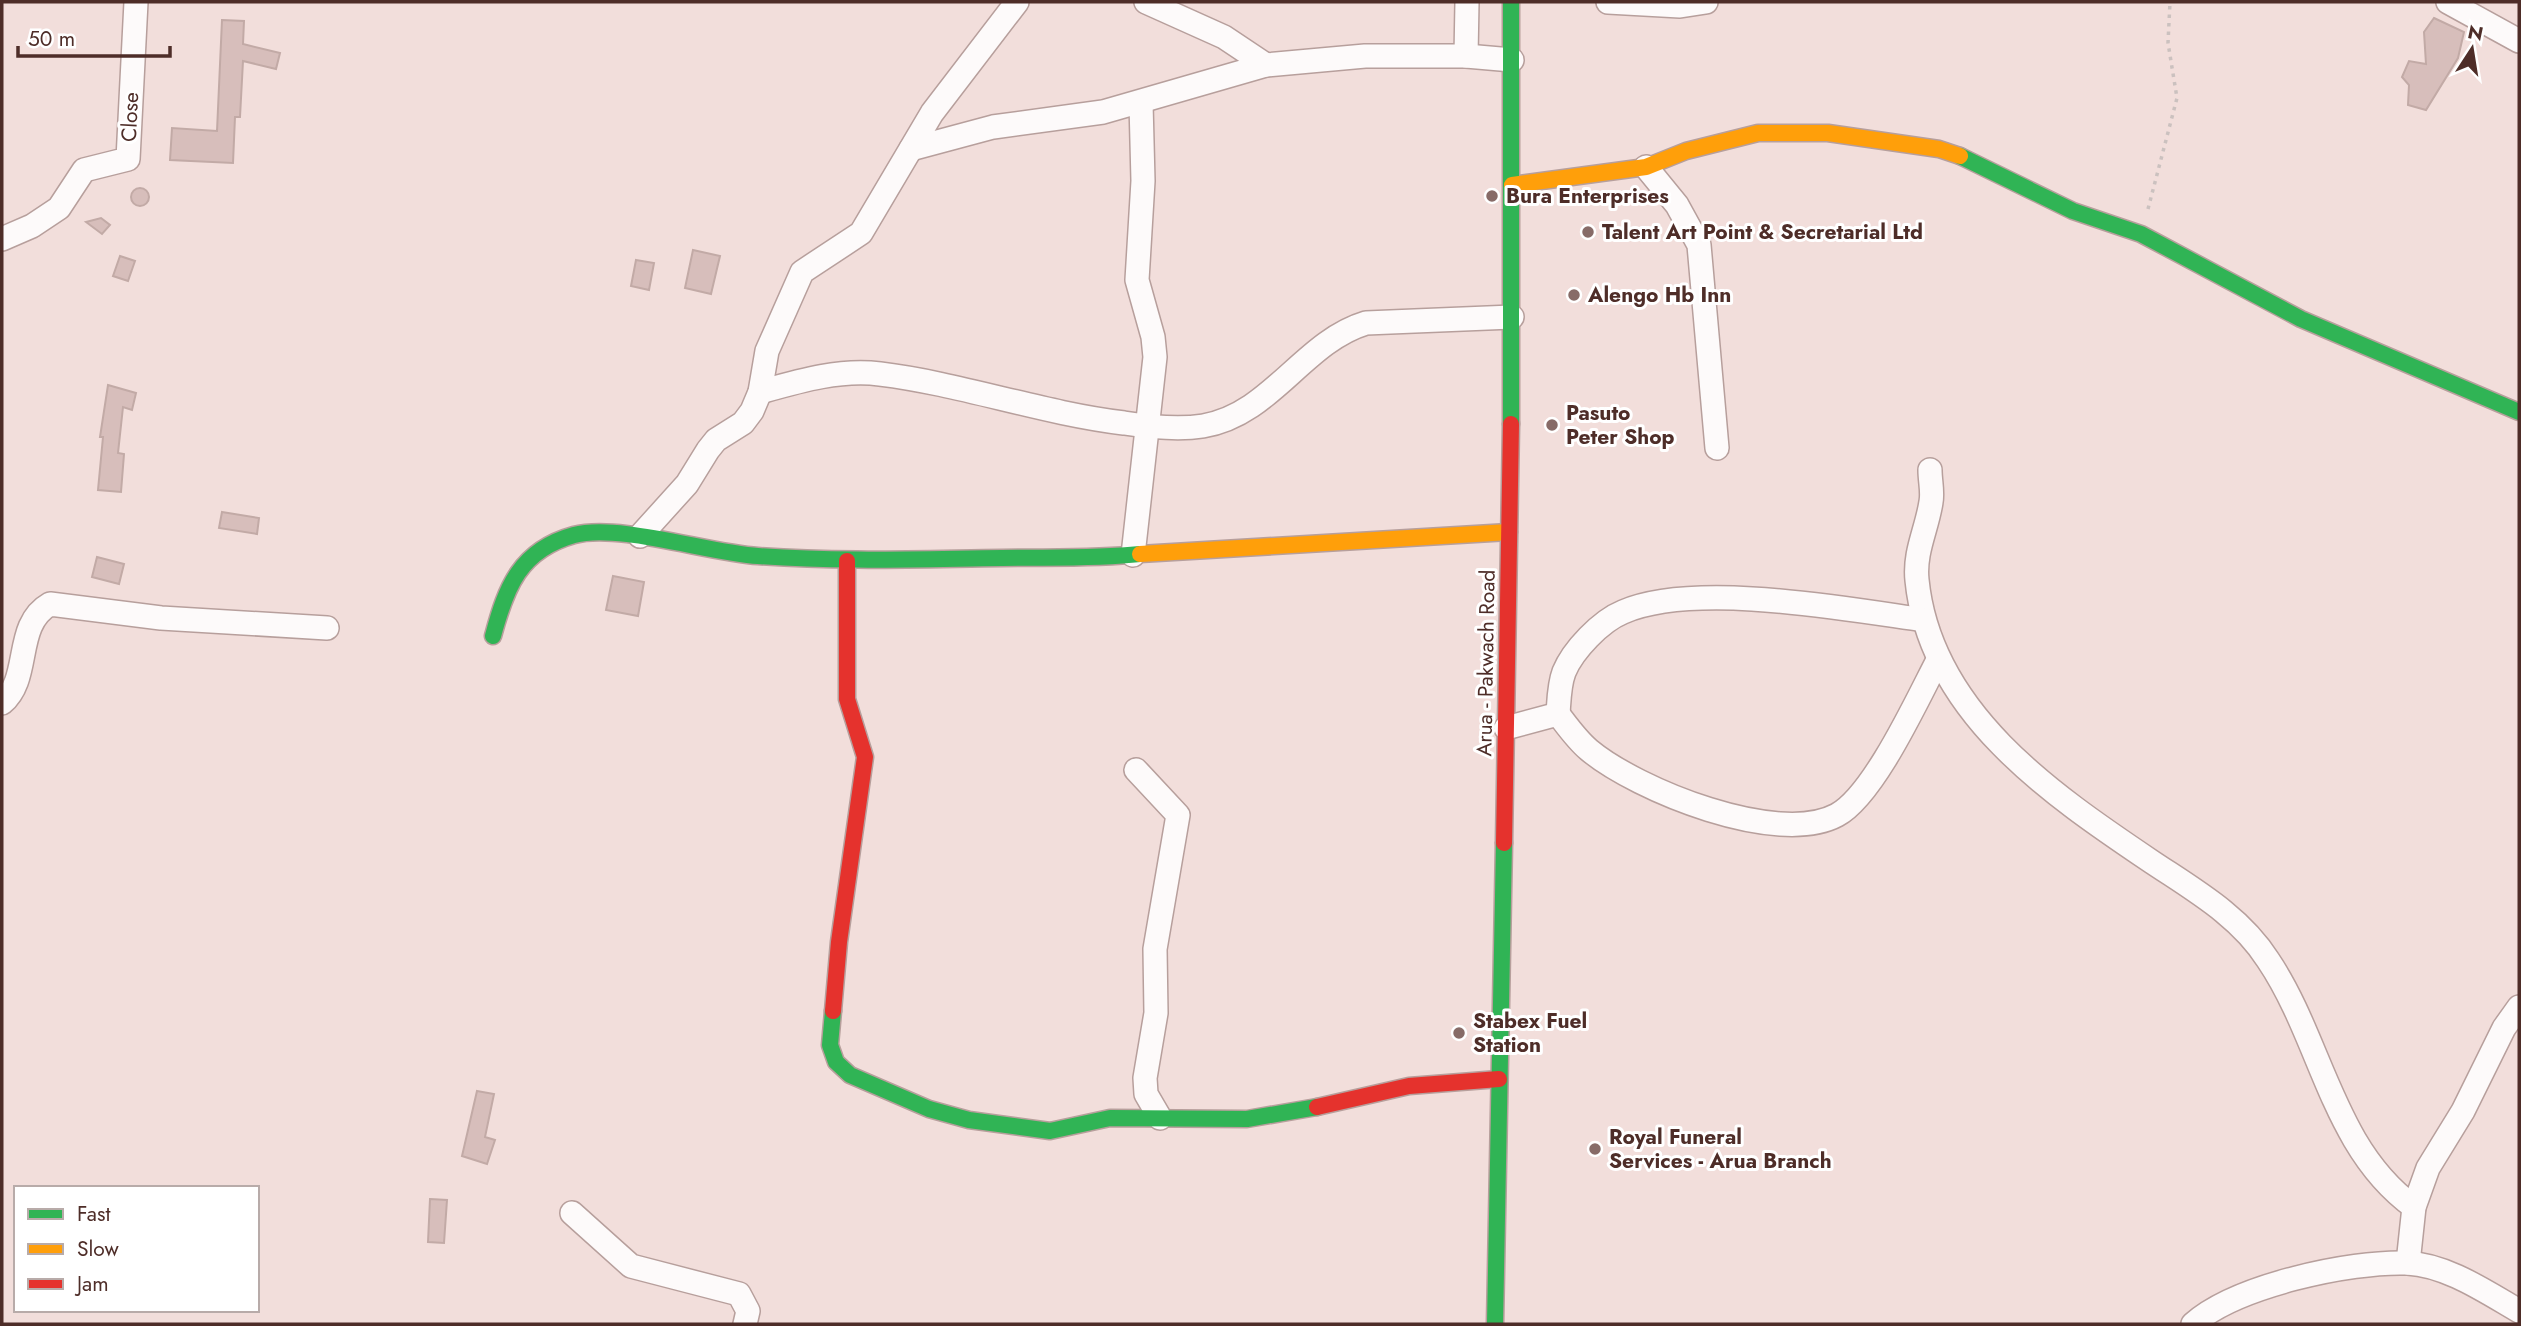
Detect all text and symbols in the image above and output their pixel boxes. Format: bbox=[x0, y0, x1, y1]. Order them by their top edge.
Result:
scale bar bbox=[18, 14, 170, 58]
north arrow bbox=[2437, 14, 2507, 84]
text: N bbox=[2465, 18, 2486, 48]
text: 50 m bbox=[28, 24, 75, 54]
street label: Close bbox=[114, 91, 146, 143]
place label: Bura Enterprises bbox=[1506, 181, 1669, 211]
marker: Bura Enterprises bbox=[1484, 188, 1500, 204]
place label: Talent Art Point & Secretarial Ltd bbox=[1602, 217, 1923, 247]
marker: Talent Art Point & Secretarial Ltd bbox=[1580, 224, 1596, 240]
place label: Alengo Hb Inn bbox=[1587, 280, 1731, 310]
marker: Alengo Hb Inn bbox=[1566, 287, 1582, 303]
place label: Pasuto Peter Shop bbox=[1566, 398, 1675, 452]
marker: Pasuto Peter Shop bbox=[1544, 417, 1560, 433]
street label: Arua - Pakwach Road bbox=[1469, 569, 1503, 757]
place label: Stabex Fuel Station bbox=[1473, 1006, 1587, 1060]
marker: Stabex Fuel Station bbox=[1451, 1025, 1467, 1041]
place label: Royal Funeral Services - Arua Branch bbox=[1609, 1122, 1832, 1176]
marker: Royal Funeral Services - Arua Branch bbox=[1587, 1141, 1603, 1157]
legend bbox=[14, 1186, 259, 1312]
text: Fast bbox=[77, 1199, 110, 1229]
text: Slow bbox=[77, 1234, 119, 1264]
text: Jam bbox=[74, 1269, 109, 1299]

